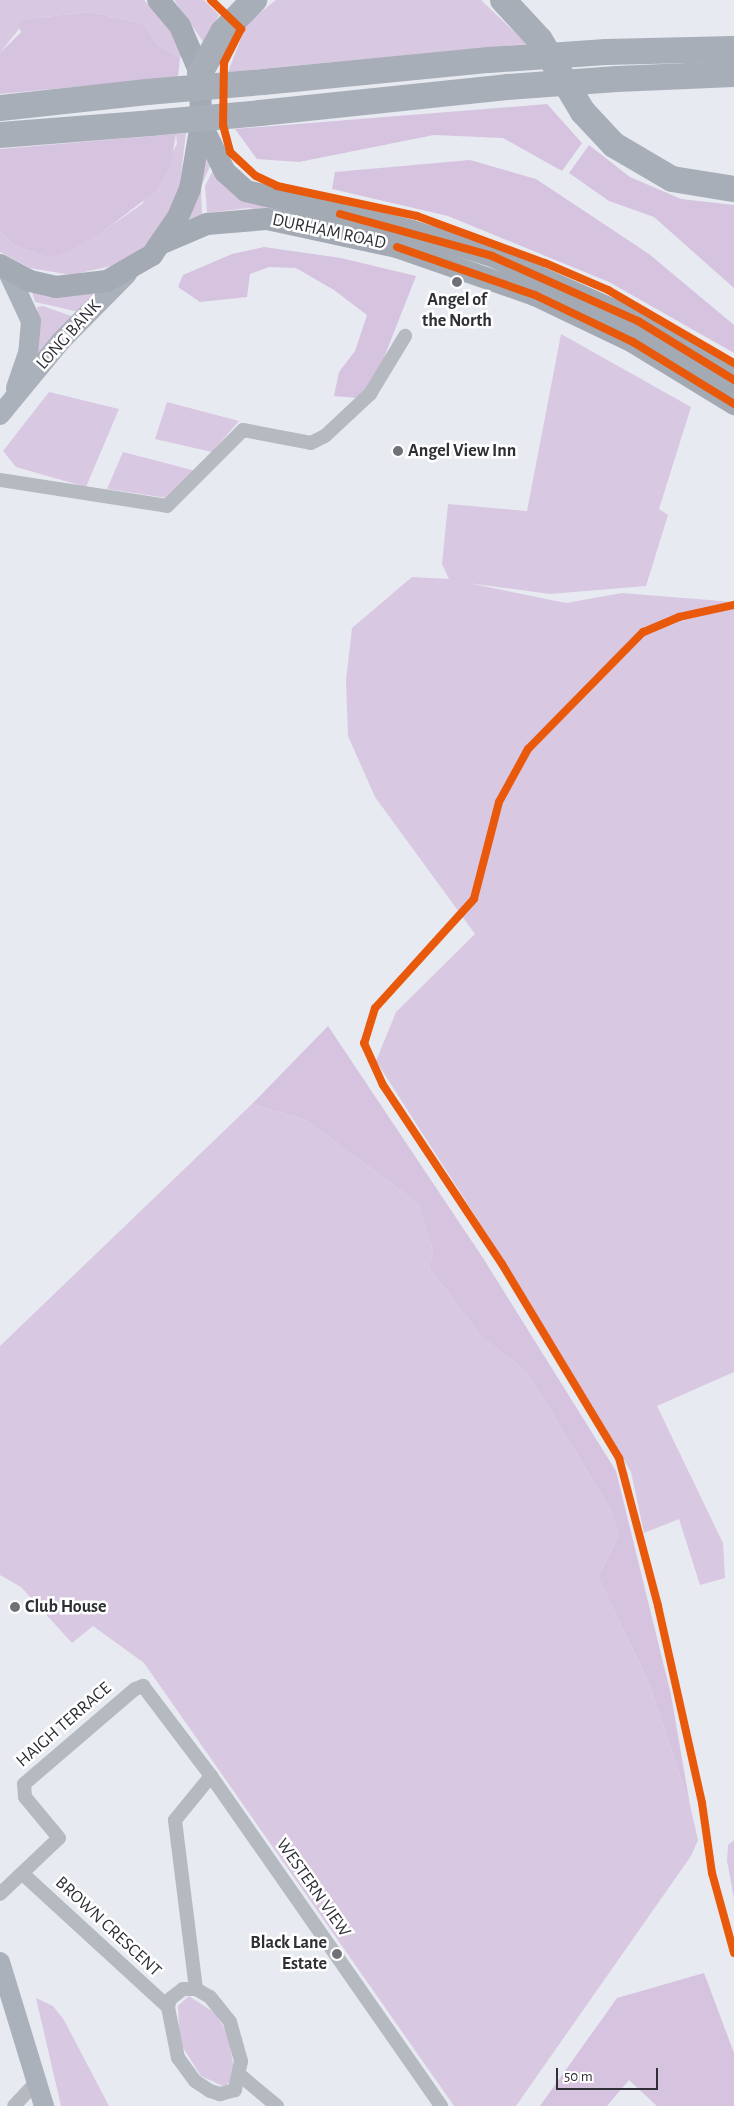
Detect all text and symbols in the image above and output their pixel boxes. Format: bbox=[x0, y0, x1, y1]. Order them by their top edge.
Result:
street label: DURHAM ROAD bbox=[270, 209, 388, 255]
marker: Angel of the North bbox=[451, 276, 463, 288]
place label: Angel of the North bbox=[422, 290, 492, 332]
street label: LONG BANK bbox=[32, 296, 106, 374]
place label: Angel View Inn bbox=[408, 440, 516, 462]
marker: Angel View Inn bbox=[392, 445, 404, 457]
place label: Club House bbox=[25, 1596, 107, 1618]
marker: Club House bbox=[9, 1601, 21, 1613]
street label: HAIGH TERRACE bbox=[12, 1678, 116, 1772]
street label: WESTERN VIEW bbox=[271, 1835, 355, 1941]
street label: BROWN CRESCENT bbox=[50, 1872, 166, 1982]
place label: Black Lane Estate bbox=[250, 1933, 327, 1976]
marker: Black Lane Estate bbox=[331, 1948, 343, 1960]
scale bar bbox=[559, 2058, 662, 2090]
text: 50 m bbox=[564, 2069, 593, 2084]

